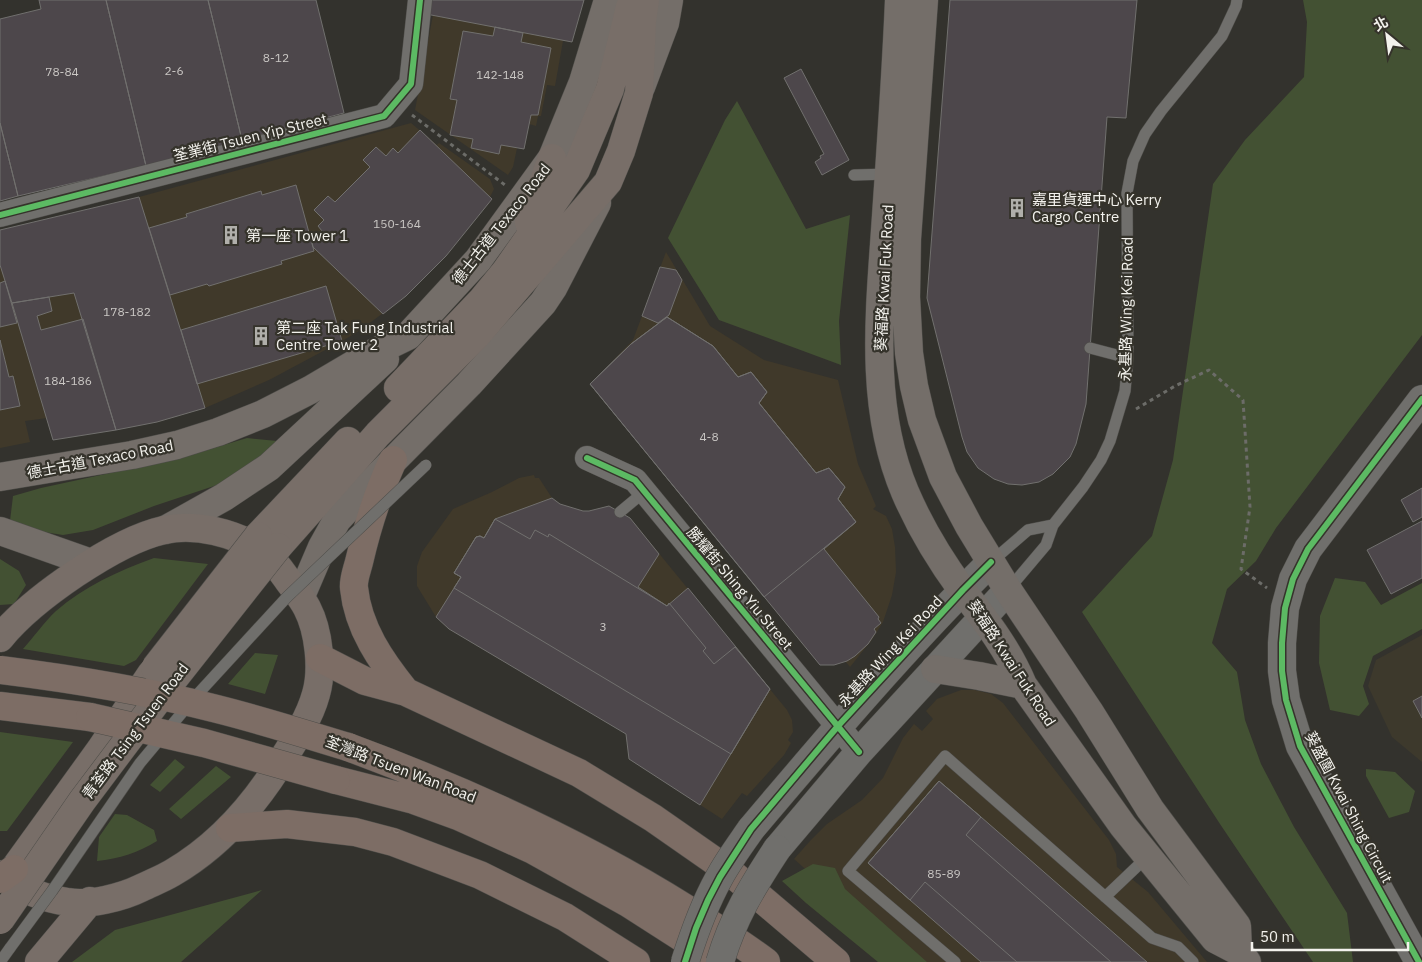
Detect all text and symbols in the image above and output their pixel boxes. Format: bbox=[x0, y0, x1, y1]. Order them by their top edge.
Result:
north arrow bbox=[1362, 10, 1412, 60]
text: 北 bbox=[1370, 12, 1391, 35]
house number: 8-12 bbox=[263, 50, 289, 65]
house number: 2-6 bbox=[164, 63, 184, 78]
house number: 78-84 bbox=[45, 64, 79, 79]
house number: 142-148 bbox=[476, 67, 524, 82]
street label: 荃業街 Tsuen Yip Street bbox=[171, 109, 329, 165]
street label: 德士古道 Texaco Road bbox=[448, 160, 554, 288]
place label: 嘉里貨運中心 Kerry Cargo Centre bbox=[1032, 190, 1162, 226]
building icon: 嘉里貨運中心 Kerry Cargo Centre bbox=[1006, 197, 1028, 219]
street label: 葵福路 Kwai Fuk Road bbox=[871, 204, 897, 352]
house number: 150-164 bbox=[373, 216, 421, 231]
building icon: 第一座 Tower 1 bbox=[220, 224, 242, 246]
place label: 第一座 Tower 1 bbox=[246, 226, 348, 245]
street label: 永基路 Wing Kei Road bbox=[1115, 236, 1137, 382]
house number: 178-182 bbox=[103, 304, 151, 319]
place label: 第二座 Tak Fung Industrial Centre Tower 2 bbox=[276, 318, 454, 354]
building icon: 第二座 Tak Fung Industrial Centre Tower 2 bbox=[250, 325, 272, 347]
house number: 184-186 bbox=[44, 373, 92, 388]
house number: 4-8 bbox=[699, 429, 719, 444]
street label: 德士古道 Texaco Road bbox=[25, 435, 175, 483]
street label: 勝耀街 Shing Yiu Street bbox=[683, 523, 797, 653]
street label: 永基路 Wing Kei Road bbox=[834, 592, 946, 710]
street label: 葵福路 Kwai Fuk Road bbox=[964, 596, 1060, 730]
house number: 3 bbox=[599, 619, 607, 634]
street label: 青荃路 Tsing Tsuen Road bbox=[78, 659, 192, 803]
street label: 葵盛圍 Kwai Shing Circuit bbox=[1301, 728, 1397, 886]
street label: 荃灣路 Tsuen Wan Road bbox=[323, 731, 479, 807]
house number: 85-89 bbox=[927, 866, 961, 881]
scale bar bbox=[1252, 920, 1408, 952]
text: 50 m bbox=[1260, 927, 1295, 946]

